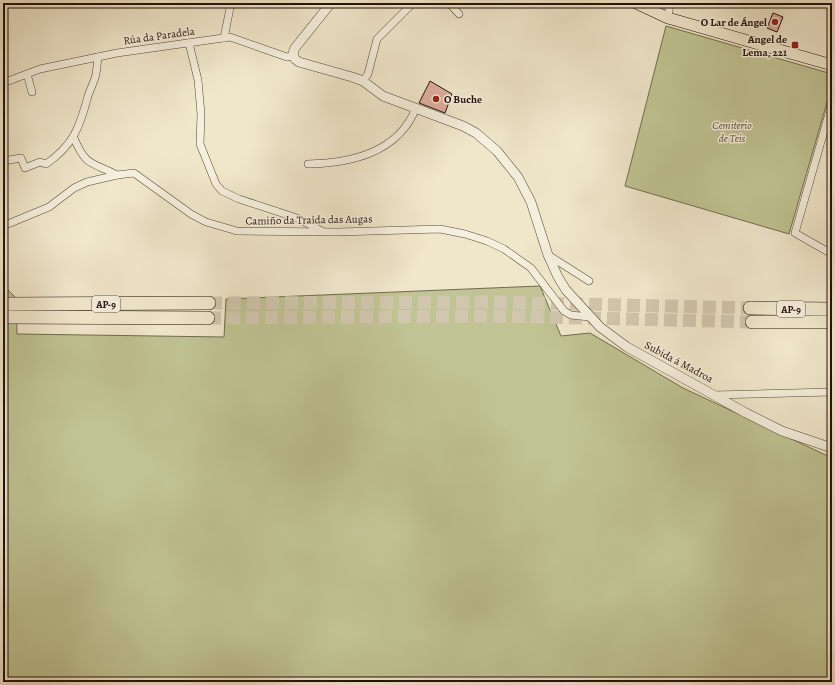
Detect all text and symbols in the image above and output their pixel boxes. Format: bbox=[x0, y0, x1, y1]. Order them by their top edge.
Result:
place label: O Lar de Ángel bbox=[701, 15, 767, 30]
marker: O Lar de Ángel bbox=[770, 17, 780, 27]
street label: Rúa da Paradela bbox=[122, 23, 196, 48]
place label: Angel de Lema, 221 bbox=[742, 32, 787, 60]
marker: Angel de Lema, 221 bbox=[790, 40, 800, 50]
place label: O Buche bbox=[444, 92, 482, 107]
marker: O Buche bbox=[431, 94, 441, 104]
park label: Cemiterio de Teis bbox=[712, 118, 752, 146]
street label: Camiño da Traída das Augas bbox=[245, 211, 373, 229]
road number: AP-9 bbox=[92, 296, 120, 312]
road number: AP-9 bbox=[777, 301, 805, 317]
street label: Subida á Madroa bbox=[642, 338, 717, 387]

